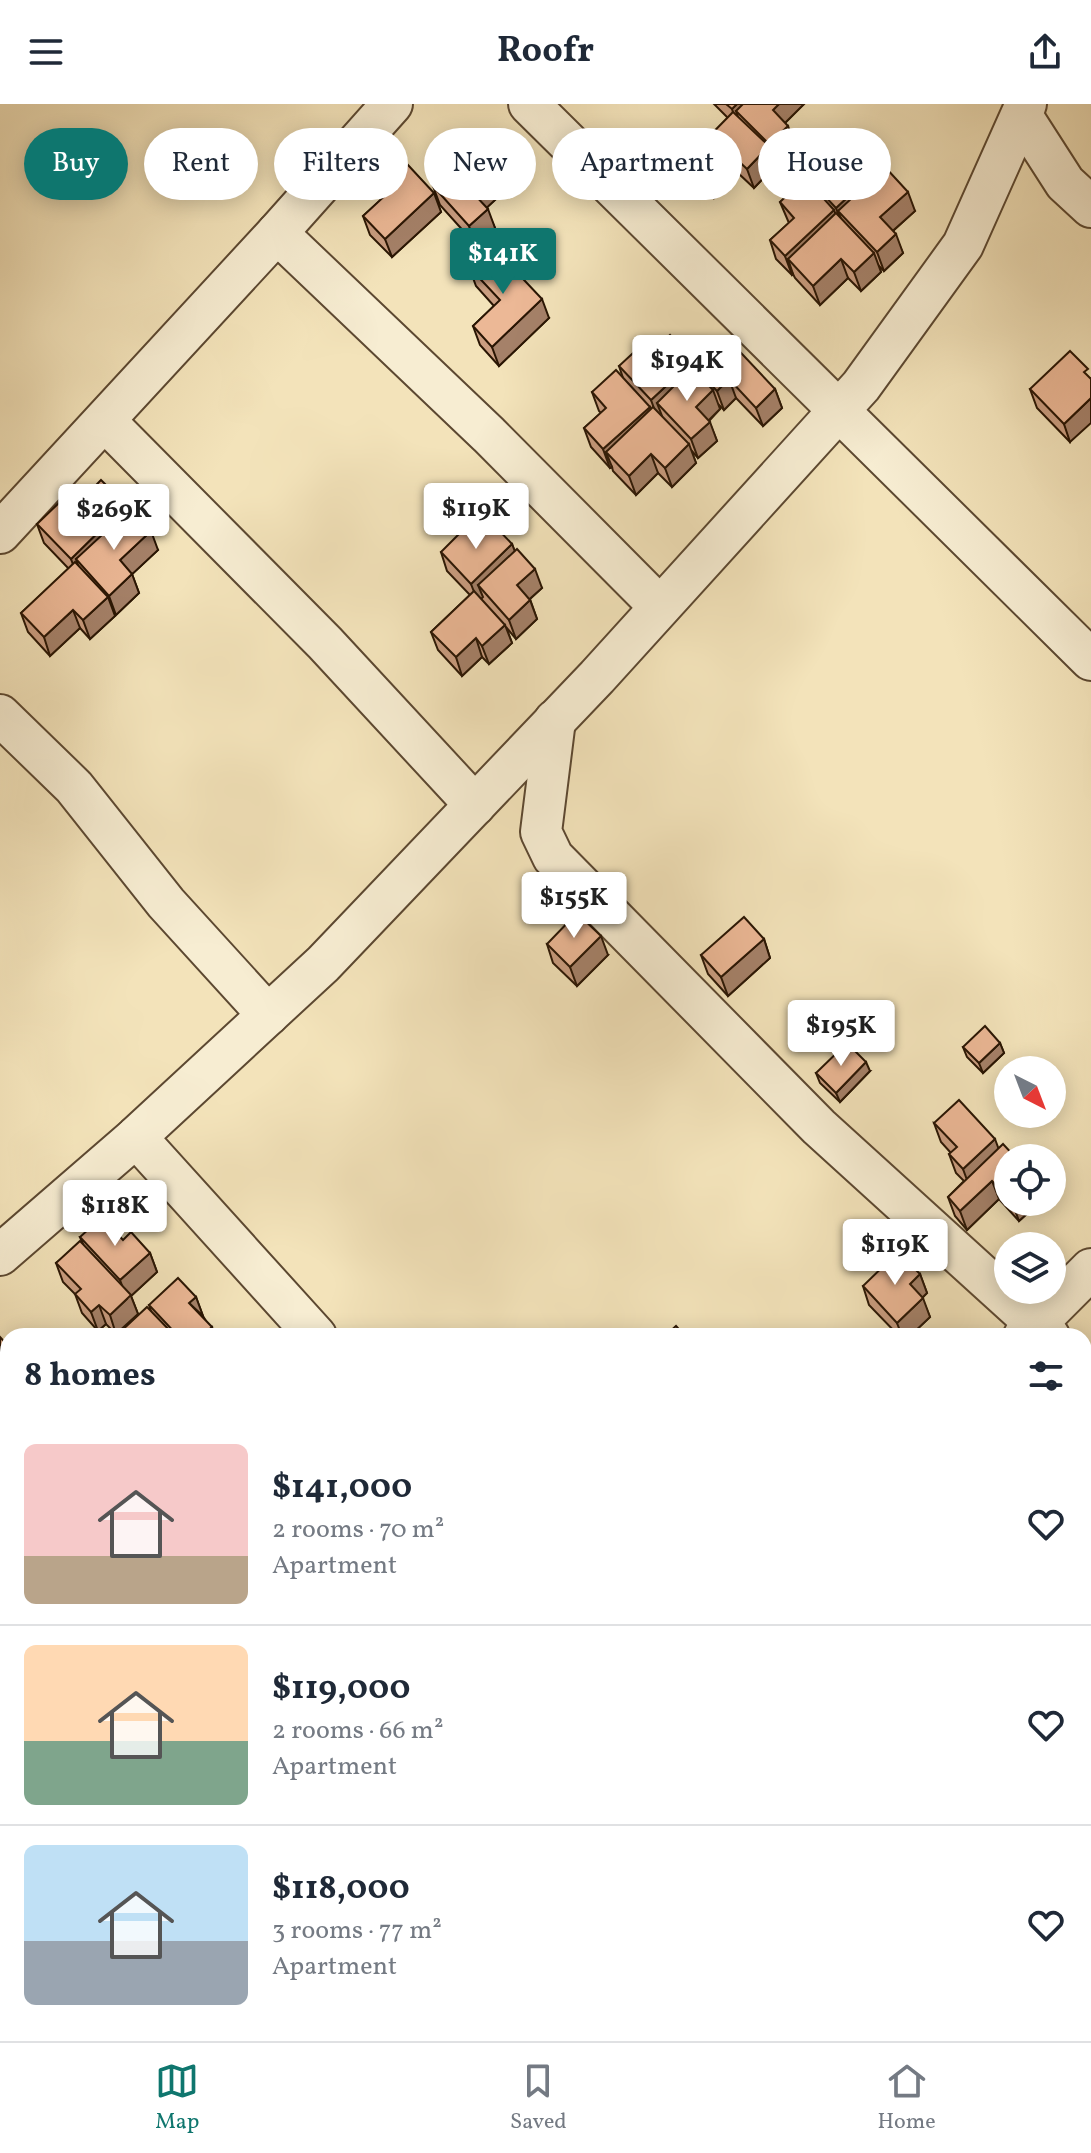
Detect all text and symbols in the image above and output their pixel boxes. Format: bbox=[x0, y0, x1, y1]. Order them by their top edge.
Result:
text: Roofr bbox=[497, 27, 594, 77]
icon: menu bbox=[24, 30, 68, 74]
icon: share bbox=[1023, 30, 1067, 74]
chip: Buy bbox=[24, 128, 128, 200]
chip: Rent bbox=[144, 128, 258, 200]
chip: Filters bbox=[274, 128, 408, 200]
chip: New bbox=[424, 128, 536, 200]
chip: Apartment bbox=[552, 128, 742, 200]
chip: House bbox=[758, 128, 891, 200]
pin: $141K bbox=[447, 228, 559, 296]
text: $141K bbox=[468, 236, 538, 272]
pin: $194K bbox=[631, 335, 743, 403]
text: $194K bbox=[650, 343, 724, 379]
pin: $119K bbox=[420, 483, 532, 551]
pin: $269K bbox=[58, 484, 170, 552]
text: $119K bbox=[442, 491, 510, 527]
text: $269K bbox=[76, 492, 152, 528]
pin: $155K bbox=[518, 872, 630, 940]
text: $155K bbox=[540, 880, 608, 916]
pin: $195K bbox=[785, 1000, 897, 1068]
text: $195K bbox=[806, 1008, 876, 1044]
north arrow bbox=[994, 1056, 1066, 1128]
map controls bbox=[994, 1056, 1066, 1304]
button: locate bbox=[994, 1144, 1066, 1216]
pin: $118K bbox=[59, 1180, 171, 1248]
text: $118K bbox=[81, 1188, 149, 1224]
pin: $119K bbox=[839, 1219, 951, 1287]
text: $119K bbox=[861, 1227, 929, 1263]
button: layers bbox=[994, 1232, 1066, 1304]
text: 8 homes bbox=[24, 1353, 156, 1400]
icon: filters bbox=[1024, 1354, 1068, 1398]
text: $141,000 bbox=[272, 1465, 412, 1512]
icon: home bbox=[88, 1476, 184, 1572]
icon: heart bbox=[1024, 1502, 1068, 1546]
text: 2 rooms · 70 m² bbox=[272, 1512, 444, 1548]
text: Apartment bbox=[272, 1548, 397, 1584]
text: $119,000 bbox=[272, 1666, 410, 1713]
icon: home bbox=[88, 1677, 184, 1773]
icon: heart bbox=[1024, 1703, 1068, 1747]
text: 2 rooms · 66 m² bbox=[272, 1713, 444, 1749]
text: Apartment bbox=[272, 1749, 397, 1785]
text: $118,000 bbox=[272, 1866, 410, 1913]
icon: home bbox=[88, 1877, 184, 1973]
icon: heart bbox=[1024, 1903, 1068, 1947]
text: 3 rooms · 77 m² bbox=[272, 1913, 442, 1949]
text: Apartment bbox=[272, 1949, 397, 1985]
tab: Map bbox=[155, 2059, 199, 2138]
tab: Saved bbox=[510, 2059, 567, 2138]
tab: Home bbox=[877, 2059, 936, 2138]

